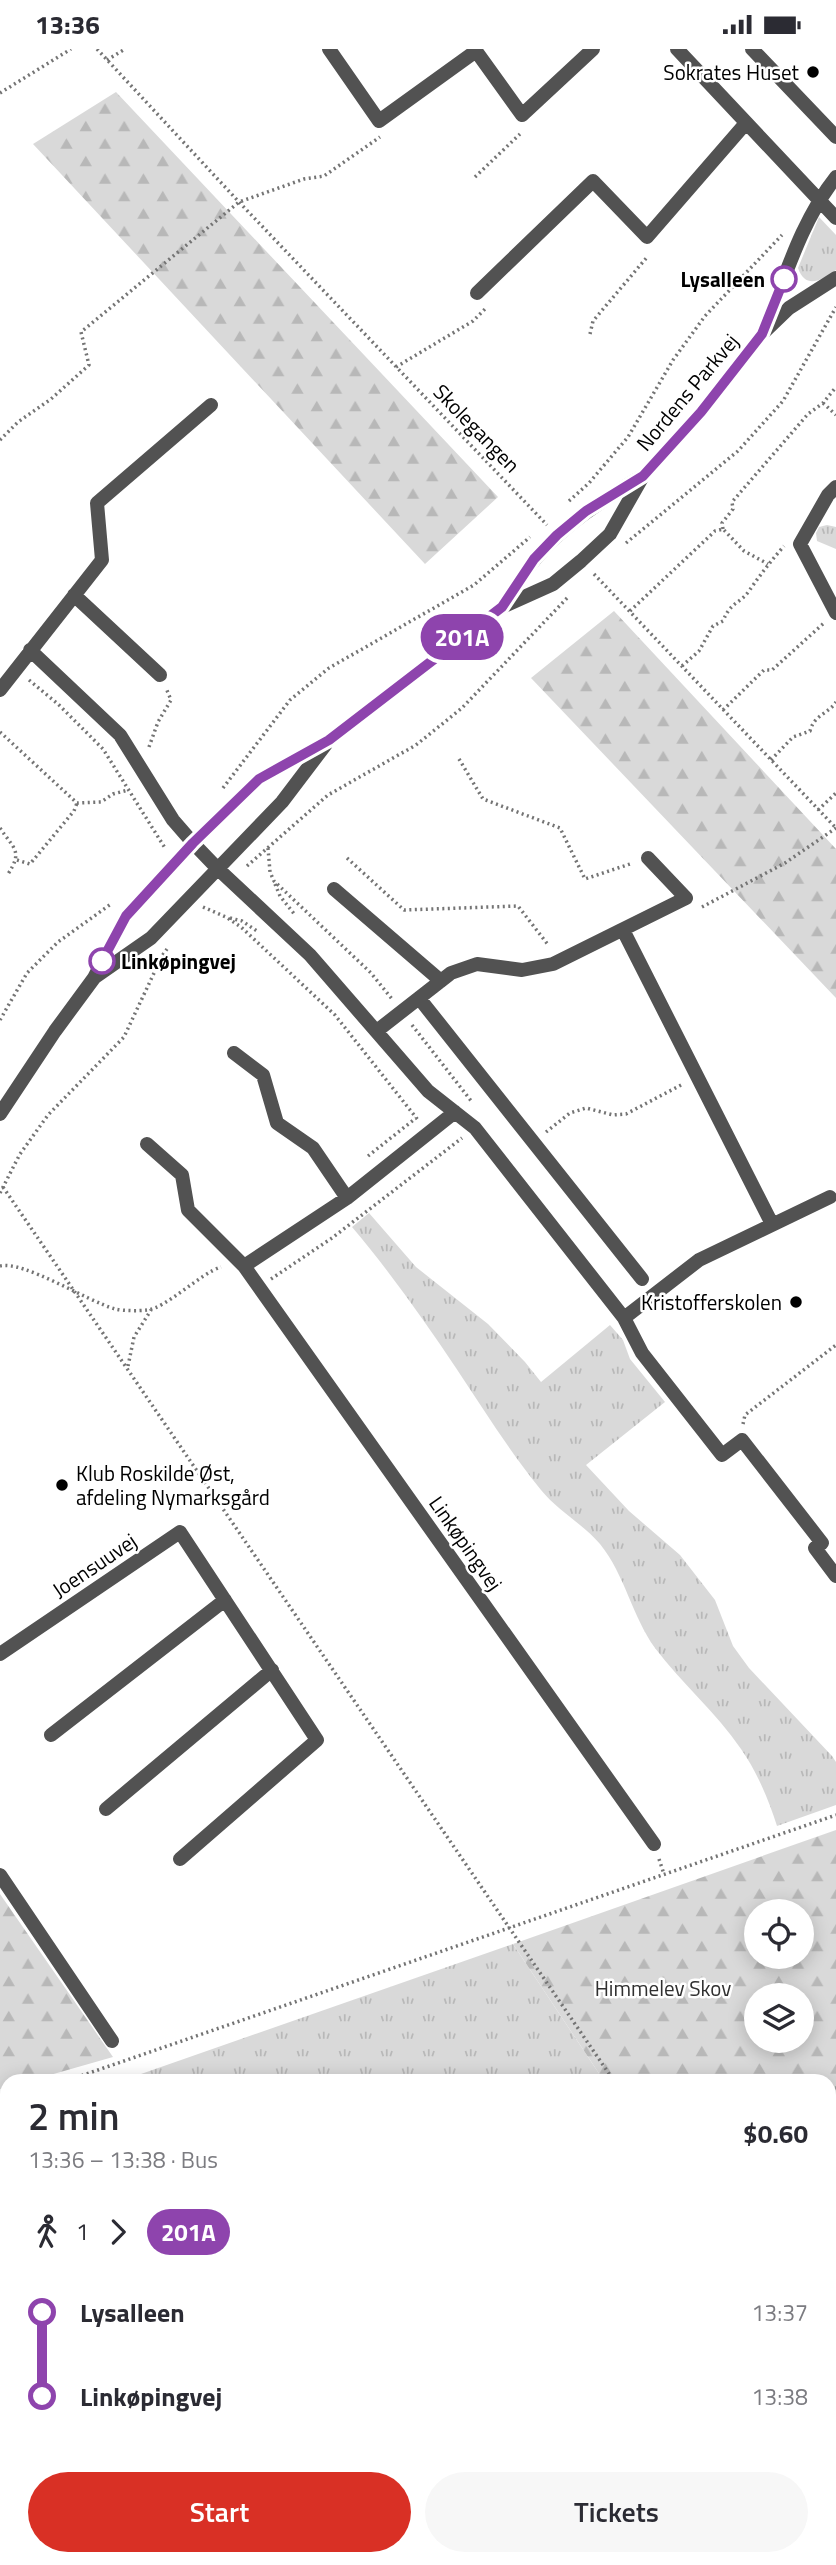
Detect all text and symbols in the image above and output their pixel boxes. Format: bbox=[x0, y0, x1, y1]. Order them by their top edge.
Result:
text: 13:36 bbox=[35, 5, 100, 44]
place label: Sokrates Huset bbox=[663, 56, 800, 88]
marker: Sokrates Huset bbox=[805, 64, 821, 80]
place label: Lysalleen bbox=[680, 263, 765, 295]
marker: Lysalleen bbox=[771, 266, 797, 292]
street label: Nordens Parkvej bbox=[628, 326, 746, 458]
street label: Skolegangen bbox=[426, 376, 528, 480]
line badge: 201A bbox=[413, 614, 511, 660]
text: 201A bbox=[435, 619, 489, 655]
place label: Linkøpingvej bbox=[121, 945, 236, 977]
marker: Linkøpingvej bbox=[89, 948, 115, 974]
place label: Kristofferskolen bbox=[641, 1286, 782, 1318]
marker: Kristofferskolen bbox=[788, 1294, 804, 1310]
place label: Klub Roskilde Øst, afdeling Nymarksgård bbox=[76, 1457, 270, 1513]
marker: Klub Roskilde Øst, afdeling Nymarksgård bbox=[54, 1477, 70, 1493]
street label: Linkøpingvej bbox=[421, 1489, 511, 1597]
street label: Joensuuvej bbox=[45, 1525, 143, 1605]
map controls bbox=[744, 1899, 814, 2053]
button: locate bbox=[744, 1899, 814, 1969]
park label: Himmelev Skov bbox=[595, 1972, 731, 2004]
button: layers bbox=[744, 1983, 814, 2053]
text: 2 min bbox=[28, 2087, 119, 2145]
text: $0.60 bbox=[743, 2114, 808, 2153]
text: 13:36 – 13:38 · Bus bbox=[28, 2142, 218, 2177]
icon: walk bbox=[28, 2213, 66, 2251]
icon: forward bbox=[99, 2213, 137, 2251]
text: 1 bbox=[76, 2214, 89, 2249]
text: 201A bbox=[161, 2214, 216, 2250]
text: Lysalleen bbox=[80, 2293, 185, 2332]
text: 13:37 bbox=[751, 2295, 808, 2330]
text: Linkøpingvej bbox=[80, 2377, 222, 2416]
text: 13:38 bbox=[751, 2379, 808, 2414]
button: Start bbox=[28, 2472, 411, 2552]
button: Tickets bbox=[425, 2472, 808, 2552]

